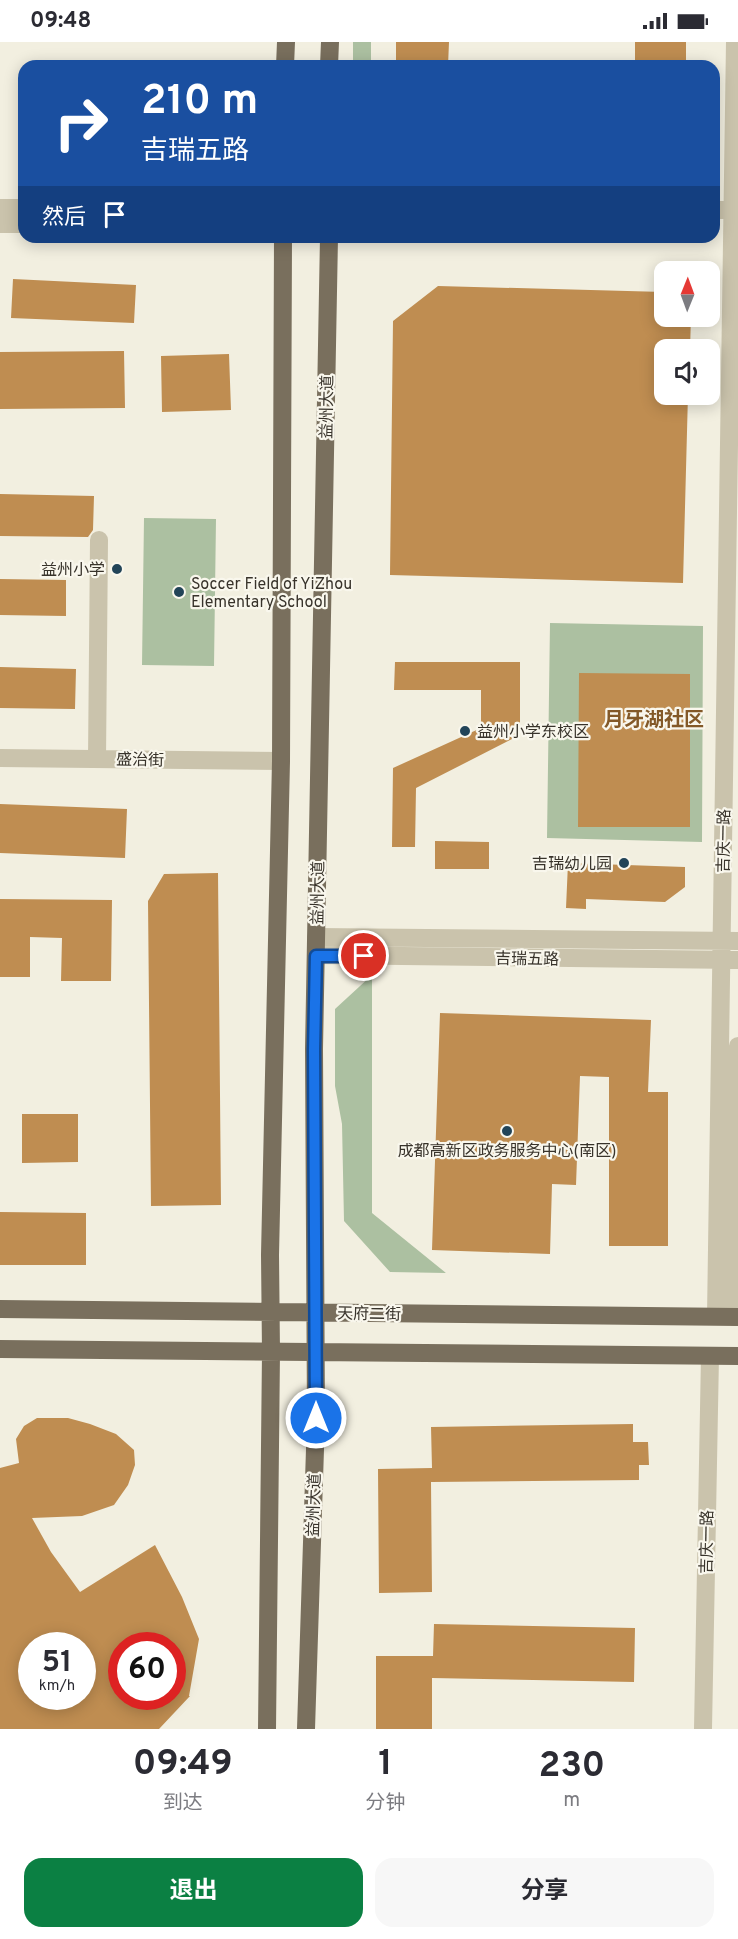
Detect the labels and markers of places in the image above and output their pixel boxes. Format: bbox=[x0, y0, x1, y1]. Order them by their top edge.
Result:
place label: 益州小学 bbox=[41, 561, 105, 581]
marker: 益州小学 bbox=[110, 562, 124, 576]
place label: Soccer Field of YiZhou Elementary School bbox=[191, 575, 352, 613]
marker: Soccer Field of YiZhou Elementary School bbox=[172, 585, 186, 599]
place label: 益州小学东校区 bbox=[477, 723, 589, 743]
marker: 益州小学东校区 bbox=[458, 724, 472, 738]
place label: 吉瑞幼儿园 bbox=[532, 855, 612, 875]
marker: 吉瑞幼儿园 bbox=[617, 856, 631, 870]
pin bbox=[338, 930, 389, 981]
marker: 成都高新区政务服务中心(南区) bbox=[500, 1124, 514, 1138]
place label: 成都高新区政务服务中心(南区) bbox=[398, 1142, 616, 1162]

